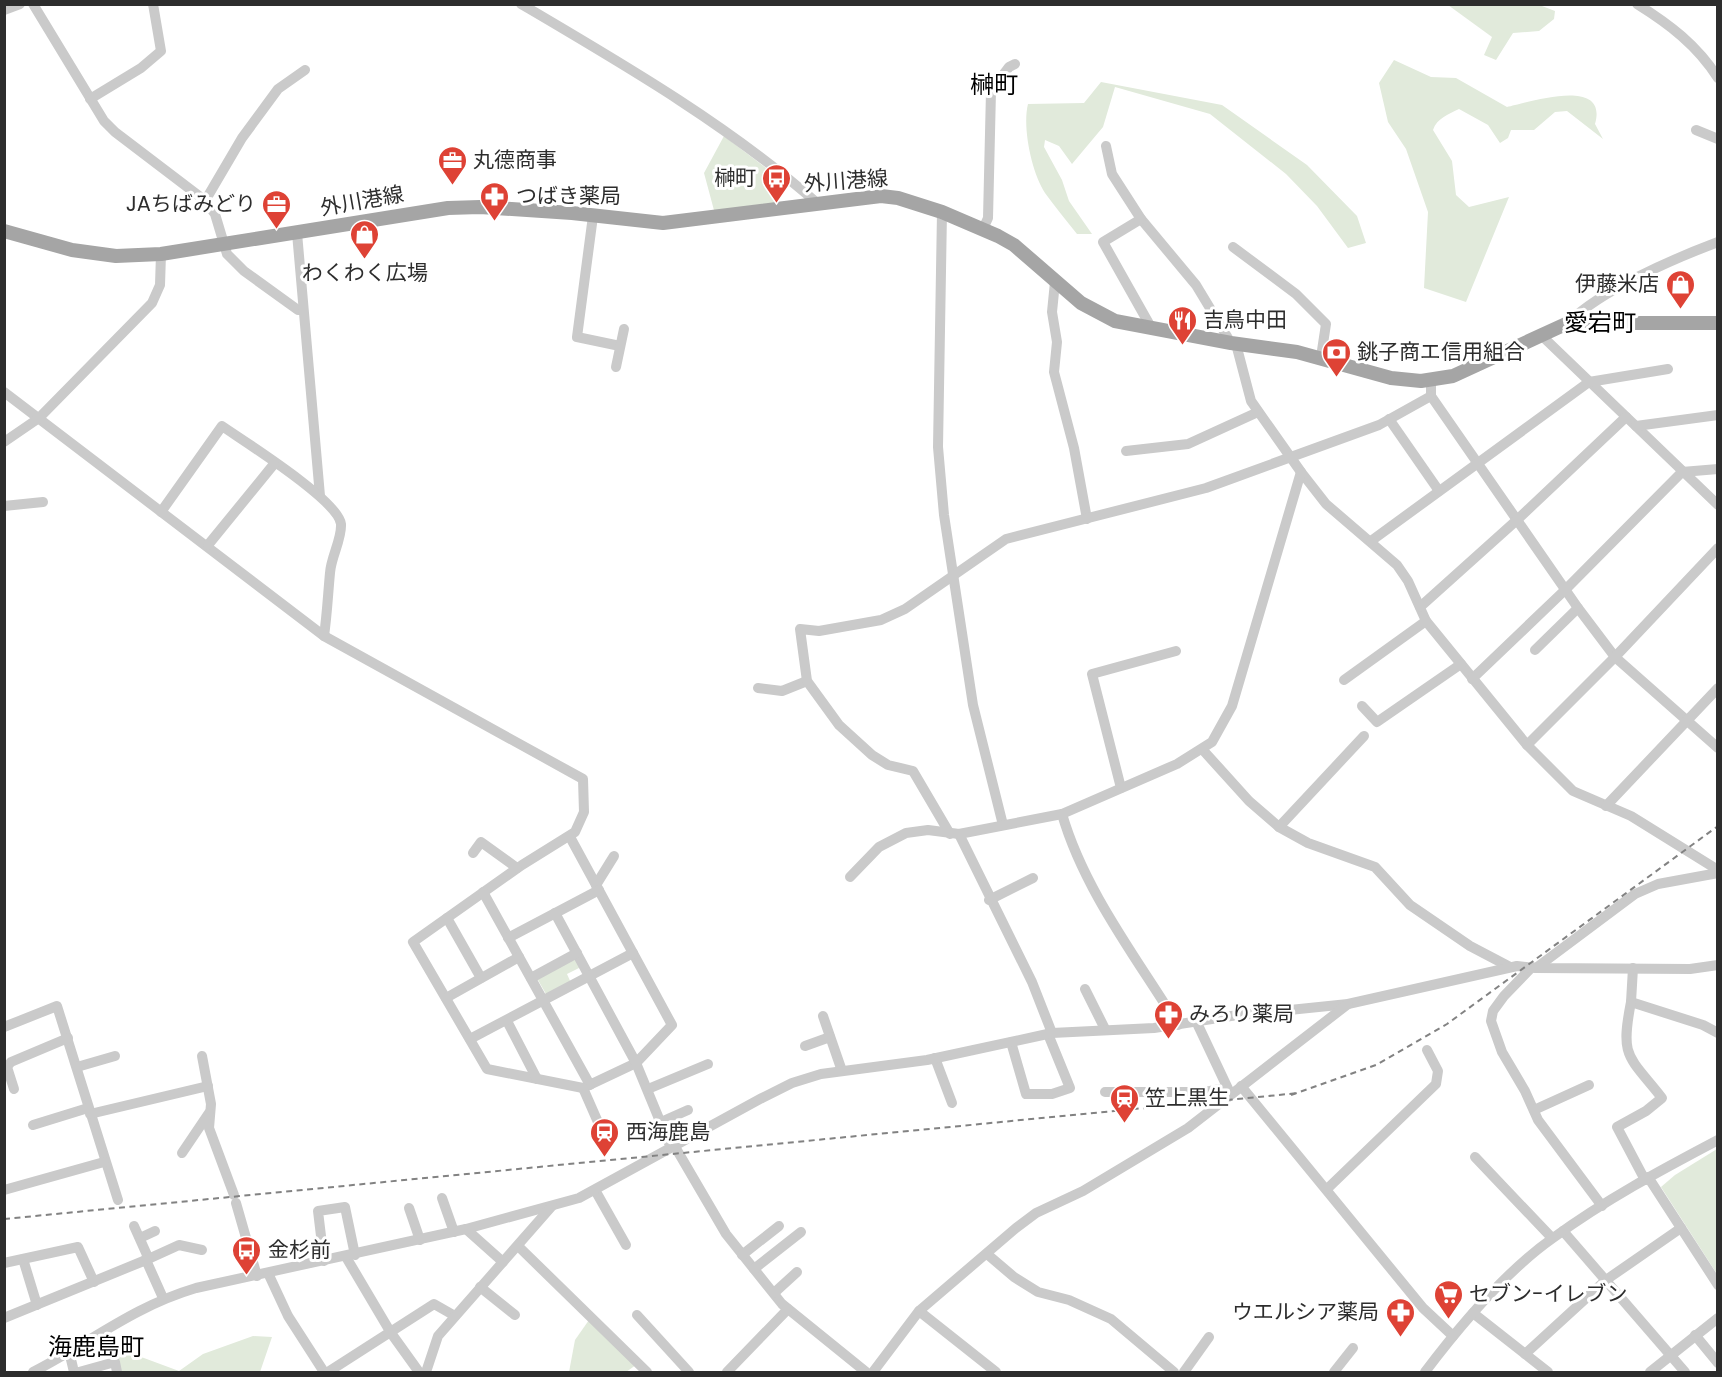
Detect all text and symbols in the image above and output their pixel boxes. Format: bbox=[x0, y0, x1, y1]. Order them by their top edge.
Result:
district label: 榊町 bbox=[970, 68, 1018, 101]
office icon: 丸德商事 bbox=[436, 144, 468, 186]
place label: 丸德商事 bbox=[473, 145, 557, 174]
bus stop icon: 榊町 bbox=[761, 162, 793, 204]
place label: 榊町 bbox=[714, 163, 756, 192]
street label: 外川港線 bbox=[803, 163, 889, 198]
street label: 外川港線 bbox=[318, 179, 406, 222]
pharmacy icon: つばき薬局 bbox=[479, 180, 511, 222]
place label: つばき薬局 bbox=[516, 181, 621, 210]
office icon: JAちばみどり bbox=[261, 188, 293, 230]
place label: JAちばみどり bbox=[126, 189, 256, 218]
shop icon: わくわく広場 bbox=[349, 218, 381, 260]
place label: わくわく広場 bbox=[302, 258, 428, 287]
shop icon: 伊藤米店 bbox=[1664, 268, 1696, 310]
place label: 伊藤米店 bbox=[1575, 269, 1659, 298]
restaurant icon: 吉鳥中田 bbox=[1166, 304, 1198, 346]
place label: 吉鳥中田 bbox=[1203, 305, 1287, 334]
district label: 愛宕町 bbox=[1564, 306, 1636, 339]
bank icon: 銚子商エ信用組合 bbox=[1320, 336, 1352, 378]
place label: 銚子商エ信用組合 bbox=[1357, 337, 1525, 366]
pharmacy icon: みろり薬局 bbox=[1152, 998, 1184, 1040]
place label: みろり薬局 bbox=[1189, 999, 1294, 1028]
station icon: 笠上黒生 bbox=[1108, 1082, 1140, 1124]
place label: 笠上黒生 bbox=[1145, 1083, 1229, 1112]
station icon: 西海鹿島 bbox=[589, 1116, 621, 1158]
place label: 西海鹿島 bbox=[626, 1117, 710, 1146]
bus stop icon: 金杉前 bbox=[231, 1234, 263, 1276]
place label: 金杉前 bbox=[268, 1235, 331, 1264]
supermarket icon: セブン-イレブン bbox=[1432, 1278, 1464, 1320]
place label: セブン-イレブン bbox=[1469, 1279, 1628, 1308]
pharmacy icon: ウエルシア薬局 bbox=[1384, 1296, 1416, 1338]
place label: ウエルシア薬局 bbox=[1232, 1297, 1379, 1326]
district label: 海鹿島町 bbox=[48, 1330, 144, 1363]

